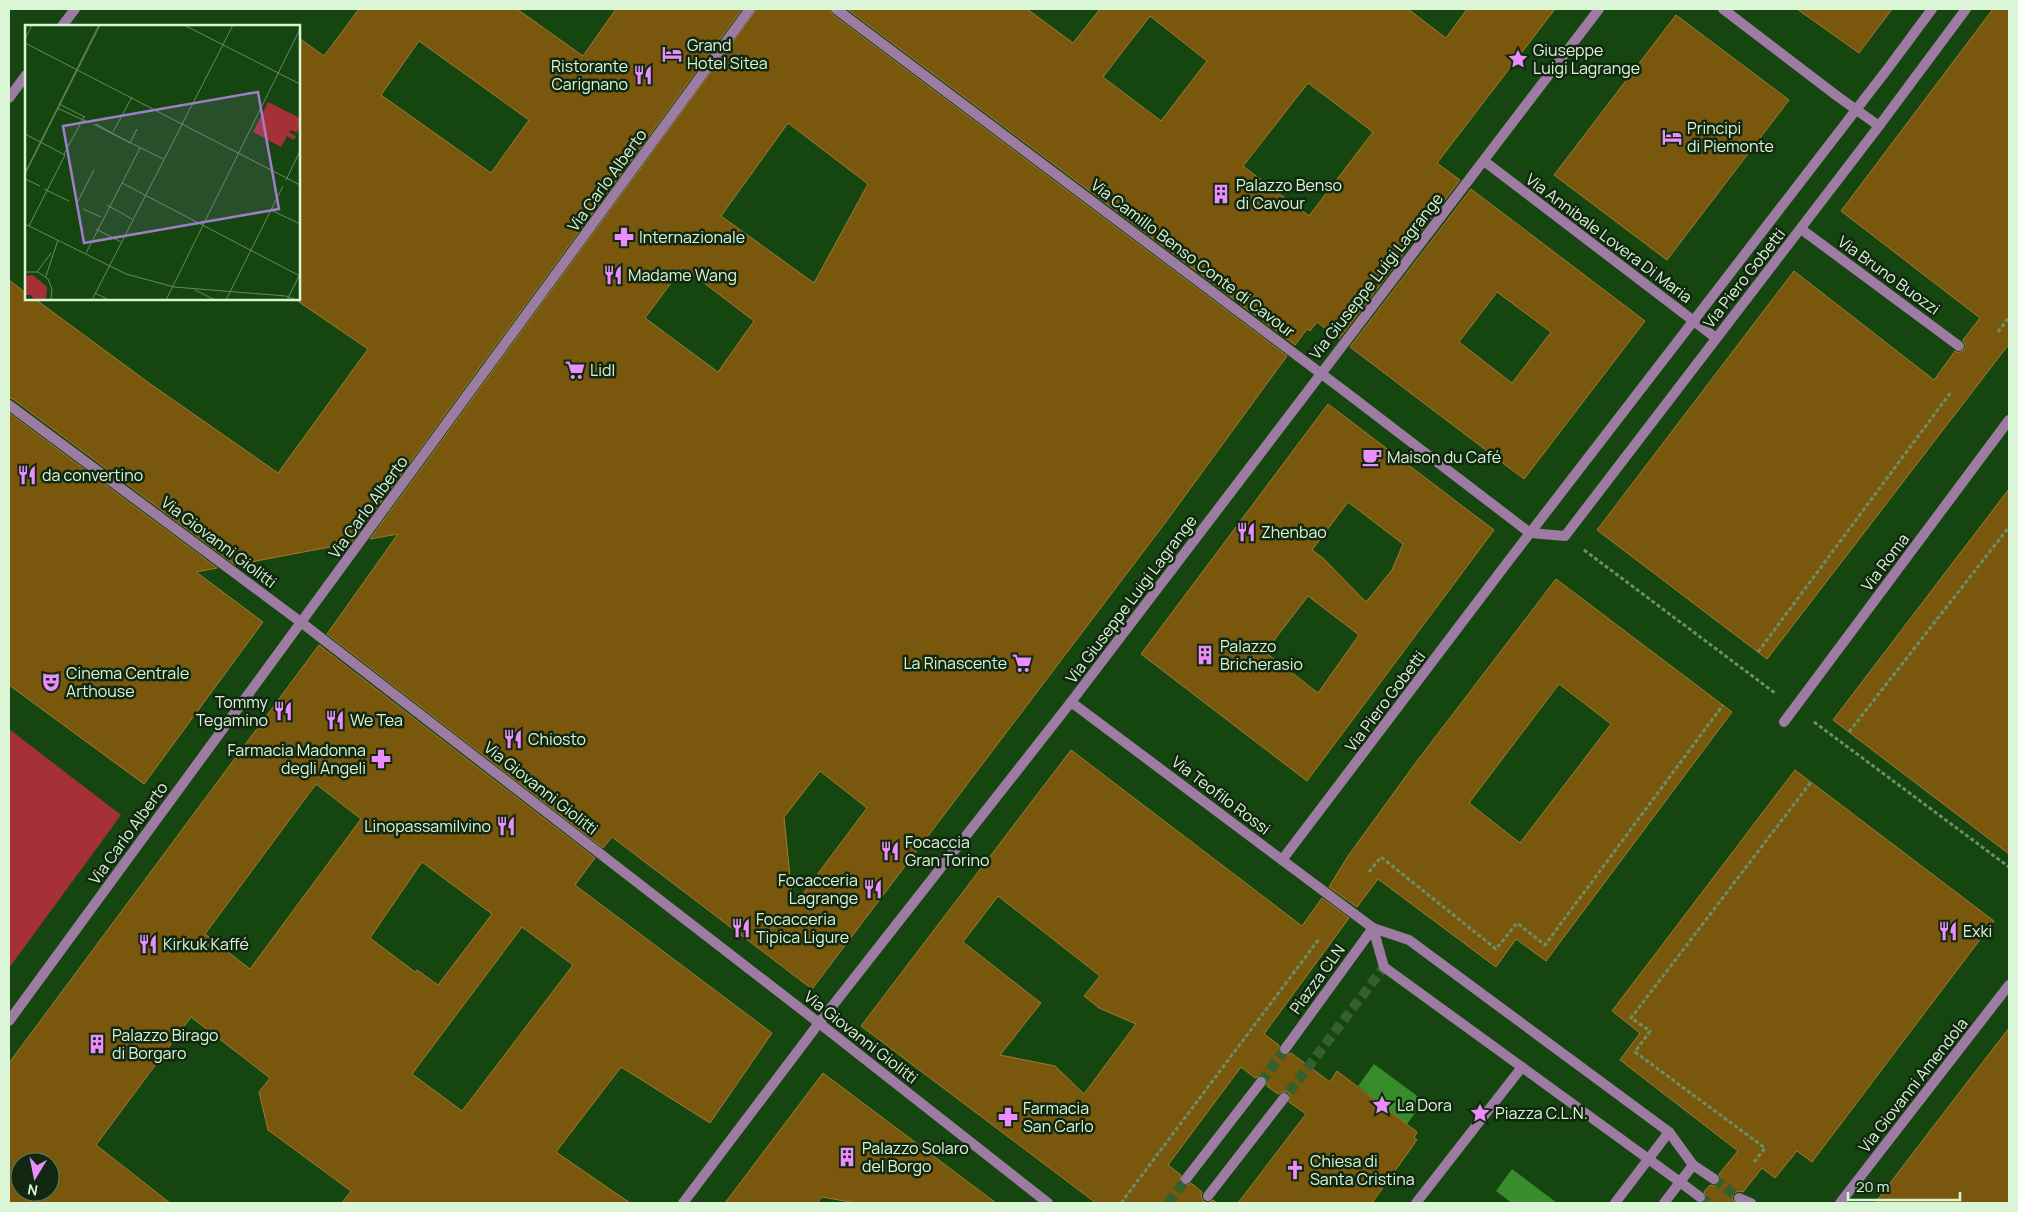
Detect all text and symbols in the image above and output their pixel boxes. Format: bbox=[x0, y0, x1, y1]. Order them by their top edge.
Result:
inset map bbox=[25, 25, 300, 300]
place label: Grand Hotel Sitea bbox=[687, 34, 768, 74]
place label: Giuseppe Luigi Lagrange bbox=[1533, 39, 1640, 79]
hotel icon: Grand Hotel Sitea bbox=[661, 43, 683, 65]
place icon: Giuseppe Luigi Lagrange bbox=[1507, 48, 1529, 70]
place label: Ristorante Carignano bbox=[551, 55, 628, 95]
restaurant icon: Ristorante Carignano bbox=[632, 64, 654, 86]
place label: Principi di Piemonte bbox=[1687, 117, 1774, 157]
street label: Via Carlo Alberto bbox=[562, 124, 652, 236]
hotel icon: Principi di Piemonte bbox=[1661, 126, 1683, 148]
street label: Via Annibale Lovera Di Maria bbox=[1521, 168, 1697, 308]
street label: Via Camillo Benso Conte di Cavour bbox=[1086, 174, 1300, 342]
place label: Palazzo Benso di Cavour bbox=[1236, 174, 1342, 214]
building icon: Palazzo Benso di Cavour bbox=[1210, 183, 1232, 205]
street label: Via Giuseppe Luigi Lagrange bbox=[1304, 188, 1448, 364]
street label: Via Piero Gobetti bbox=[1698, 223, 1790, 333]
pharmacy icon: Internazionale bbox=[613, 226, 635, 248]
place label: Internazionale bbox=[639, 226, 745, 248]
street label: Via Bruno Buozzi bbox=[1833, 230, 1945, 320]
restaurant icon: Madame Wang bbox=[602, 264, 624, 286]
place label: Madame Wang bbox=[628, 264, 737, 286]
supermarket icon: Lidl bbox=[564, 359, 586, 381]
place label: Lidl bbox=[590, 359, 615, 381]
cafe icon: Maison du Café bbox=[1361, 446, 1383, 468]
place label: Maison du Café bbox=[1387, 446, 1501, 468]
street label: Via Carlo Alberto bbox=[323, 451, 413, 563]
restaurant icon: da convertino bbox=[16, 464, 38, 486]
place label: da convertino bbox=[42, 464, 143, 486]
street label: Via Giovanni Giolitti bbox=[157, 491, 281, 593]
street label: Via Giuseppe Luigi Lagrange bbox=[1060, 510, 1202, 688]
restaurant icon: Zhenbao bbox=[1235, 521, 1257, 543]
place label: Zhenbao bbox=[1261, 521, 1327, 543]
street label: Via Roma bbox=[1856, 529, 1914, 595]
place label: Palazzo Bricherasio bbox=[1220, 635, 1303, 675]
building icon: Palazzo Bricherasio bbox=[1194, 644, 1216, 666]
street label: Via Piero Gobetti bbox=[1340, 646, 1430, 756]
place label: La Rinascente bbox=[903, 652, 1007, 674]
supermarket icon: La Rinascente bbox=[1011, 652, 1033, 674]
place label: Cinema Centrale Arthouse bbox=[66, 662, 189, 702]
theatre icon: Cinema Centrale Arthouse bbox=[40, 671, 62, 693]
place label: Tommy Tegamino bbox=[196, 691, 269, 731]
restaurant icon: Tommy Tegamino bbox=[272, 700, 294, 722]
restaurant icon: We Tea bbox=[324, 709, 346, 731]
place label: We Tea bbox=[350, 709, 403, 731]
restaurant icon: Chiosto bbox=[502, 728, 524, 750]
place label: Chiosto bbox=[528, 728, 586, 750]
street label: Via Giovanni Giolitti bbox=[479, 736, 603, 840]
place label: Farmacia Madonna degli Angeli bbox=[228, 739, 366, 779]
pharmacy icon: Farmacia Madonna degli Angeli bbox=[370, 748, 392, 770]
street label: Via Teofilo Rossi bbox=[1167, 751, 1275, 839]
street label: Via Carlo Alberto bbox=[83, 777, 173, 889]
place label: Linopassamilvino bbox=[364, 815, 491, 837]
restaurant icon: Linopassamilvino bbox=[495, 815, 517, 837]
place label: Focaccia Gran Torino bbox=[905, 831, 989, 871]
restaurant icon: Focaccia Gran Torino bbox=[879, 840, 901, 862]
place label: Focacceria Lagrange bbox=[778, 869, 858, 909]
restaurant icon: Focacceria Lagrange bbox=[862, 878, 884, 900]
place label: Focacceria Tipica Ligure bbox=[756, 908, 849, 948]
restaurant icon: Focacceria Tipica Ligure bbox=[730, 917, 752, 939]
restaurant icon: Exki bbox=[1937, 920, 1959, 942]
place label: Exki bbox=[1963, 920, 1992, 942]
restaurant icon: Kirkuk Kaffé bbox=[137, 933, 159, 955]
place label: Kirkuk Kaffé bbox=[163, 933, 249, 955]
street label: Piazza CLN bbox=[1284, 940, 1350, 1018]
street label: Via Giovanni Giolitti bbox=[799, 985, 923, 1089]
street label: Via Giovanni Amendola bbox=[1853, 1013, 1973, 1157]
place label: Palazzo Birago di Borgaro bbox=[112, 1024, 219, 1064]
building icon: Palazzo Birago di Borgaro bbox=[86, 1033, 108, 1055]
place icon: La Dora bbox=[1371, 1094, 1393, 1116]
place label: La Dora bbox=[1397, 1094, 1452, 1116]
place label: Farmacia San Carlo bbox=[1023, 1097, 1094, 1137]
place icon: Piazza C.L.N. bbox=[1469, 1102, 1491, 1124]
place label: Piazza C.L.N. bbox=[1495, 1102, 1588, 1124]
pharmacy icon: Farmacia San Carlo bbox=[997, 1106, 1019, 1128]
place label: Palazzo Solaro del Borgo bbox=[862, 1137, 969, 1177]
building icon: Palazzo Solaro del Borgo bbox=[836, 1146, 858, 1168]
place label: Chiesa di Santa Cristina bbox=[1310, 1150, 1415, 1190]
north arrow bbox=[10, 1152, 60, 1202]
church icon: Chiesa di Santa Cristina bbox=[1284, 1159, 1306, 1181]
scale bar bbox=[1848, 1170, 1960, 1202]
text: 20 m bbox=[1856, 1176, 1889, 1197]
text: N bbox=[26, 1180, 39, 1201]

